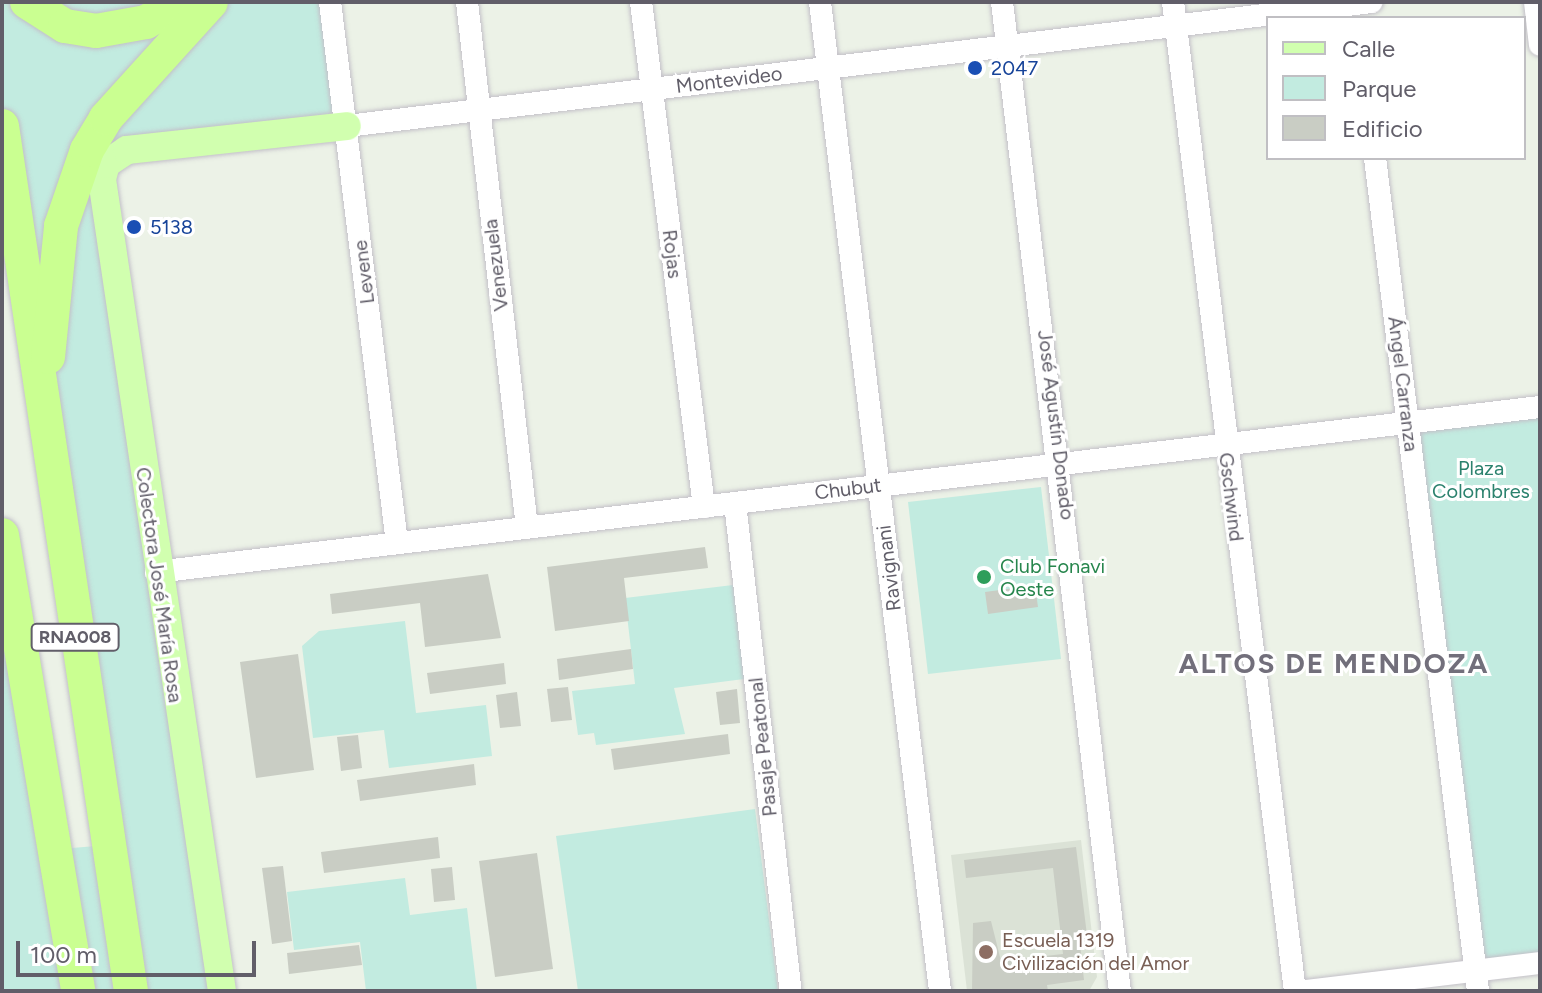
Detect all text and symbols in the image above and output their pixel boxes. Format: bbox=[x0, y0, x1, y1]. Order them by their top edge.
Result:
legend bbox=[1266, 16, 1526, 160]
text: Calle bbox=[1342, 34, 1395, 63]
place label: 2047 bbox=[991, 56, 1038, 80]
marker: 2047 bbox=[966, 59, 984, 77]
street label: Montevideo bbox=[674, 62, 784, 98]
text: Parque bbox=[1342, 74, 1416, 103]
text: Edificio bbox=[1342, 114, 1423, 143]
place label: 5138 bbox=[150, 215, 193, 239]
marker: 5138 bbox=[125, 218, 143, 236]
street label: Venezuela bbox=[478, 218, 514, 312]
street label: Rojas bbox=[657, 228, 687, 280]
street label: Levene bbox=[348, 239, 380, 305]
street label: Ángel Carranza bbox=[1383, 315, 1423, 453]
street label: José Agustín Donado bbox=[1032, 329, 1080, 521]
street label: Gschwind bbox=[1214, 451, 1248, 543]
park label: Plaza Colombres bbox=[1432, 457, 1530, 504]
street label: Colectora José María Rosa bbox=[131, 466, 187, 704]
street label: Chubut bbox=[813, 473, 883, 505]
street label: Ravignani bbox=[872, 524, 906, 612]
place label: Club Fonavi Oeste bbox=[1000, 554, 1105, 601]
marker: Club Fonavi Oeste bbox=[975, 568, 993, 586]
road number: RNA008 bbox=[29, 623, 121, 651]
district label: ALTOS DE MENDOZA bbox=[1179, 646, 1489, 680]
street label: Pasaje Peatonal bbox=[744, 676, 782, 818]
scale bar bbox=[20, 925, 260, 975]
place label: Escuela 1319 Civilización del Amor bbox=[1002, 928, 1189, 975]
text: 100 m bbox=[30, 940, 97, 969]
marker: Escuela 1319 Civilización del Amor bbox=[977, 943, 995, 961]

